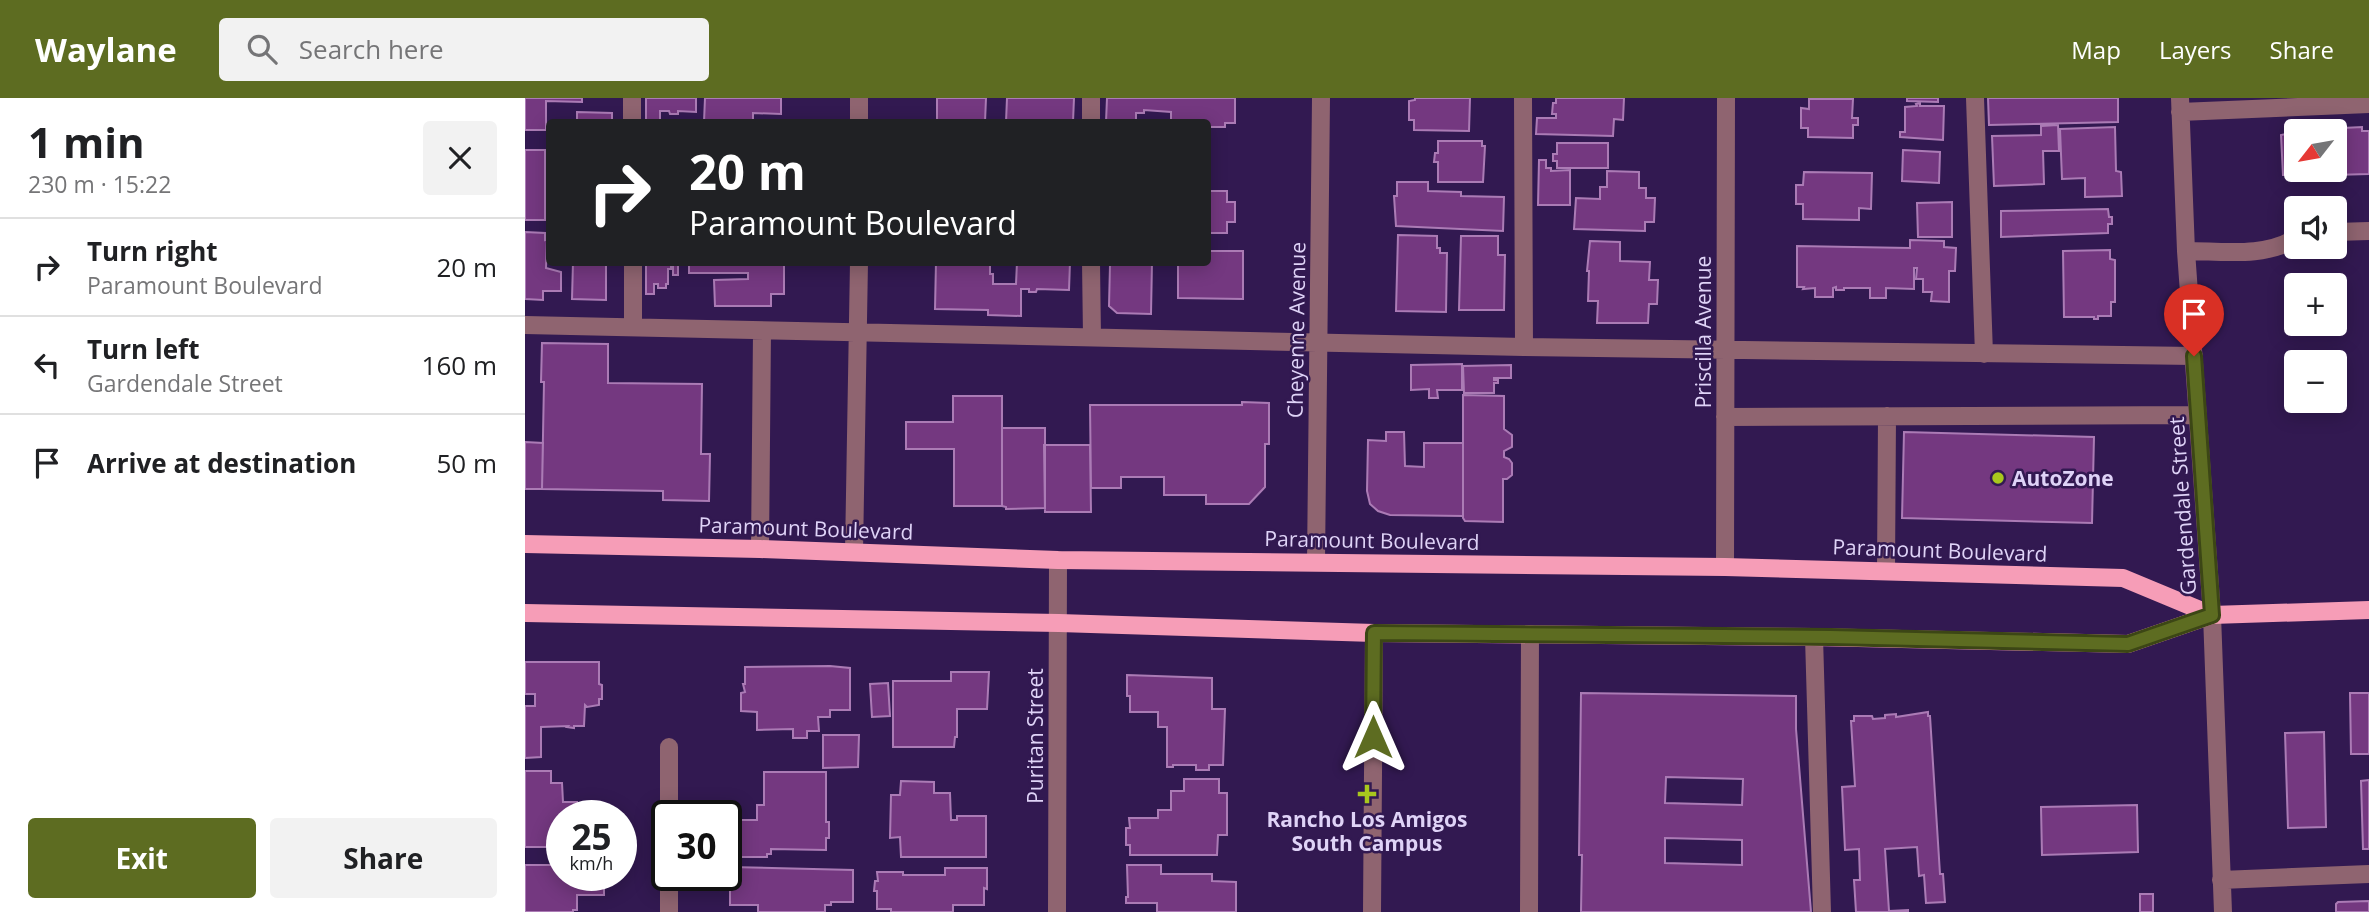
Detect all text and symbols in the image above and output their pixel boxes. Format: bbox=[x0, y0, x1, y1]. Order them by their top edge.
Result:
search box bbox=[219, 18, 709, 81]
text: Waylane bbox=[35, 27, 177, 72]
icon: search bbox=[243, 30, 281, 68]
text: Search here bbox=[299, 31, 444, 67]
text: Map bbox=[2071, 33, 2121, 66]
text: Layers bbox=[2159, 33, 2232, 66]
text: Share bbox=[2270, 33, 2334, 66]
text: 1 min bbox=[28, 113, 145, 170]
north arrow bbox=[2284, 119, 2347, 182]
map controls bbox=[2284, 119, 2347, 413]
button: close bbox=[423, 121, 497, 195]
text: 20 m bbox=[689, 138, 806, 204]
icon: right bbox=[574, 147, 665, 238]
text: 230 m · 15:22 bbox=[28, 168, 171, 200]
button: sound bbox=[2284, 196, 2347, 259]
text: Paramount Boulevard bbox=[689, 201, 1017, 244]
text: Turn right bbox=[87, 233, 218, 269]
street label: Cheyenne Avenue bbox=[1280, 242, 1312, 418]
icon: right bbox=[28, 248, 66, 286]
text: 20 m bbox=[436, 249, 497, 285]
street label: Priscilla Avenue bbox=[1689, 256, 1717, 408]
text: Paramount Boulevard bbox=[87, 269, 323, 301]
button: + bbox=[2284, 273, 2347, 336]
pin bbox=[2164, 284, 2224, 356]
icon: arrive bbox=[2175, 295, 2213, 333]
text: Turn left bbox=[87, 331, 199, 367]
icon: left bbox=[28, 346, 66, 384]
text: 160 m bbox=[422, 347, 497, 383]
button: − bbox=[2284, 350, 2347, 413]
text: Gardendale Street bbox=[87, 367, 283, 399]
street label: Gardendale Street bbox=[2162, 416, 2202, 596]
icon: arrive bbox=[28, 444, 66, 482]
text: Arrive at destination bbox=[87, 445, 356, 481]
text: 50 m bbox=[436, 445, 497, 481]
place label: AutoZone bbox=[2012, 464, 2114, 492]
marker: AutoZone bbox=[1990, 470, 2006, 486]
street label: Paramount Boulevard bbox=[698, 510, 914, 546]
street label: Paramount Boulevard bbox=[1264, 524, 1480, 556]
street label: Paramount Boulevard bbox=[1832, 532, 2048, 568]
street label: Puritan Street bbox=[1021, 668, 1049, 804]
position arrow bbox=[1336, 700, 1410, 774]
marker: Rancho Los Amigos South Campus bbox=[1357, 784, 1377, 804]
speed limit sign: 30 bbox=[651, 800, 742, 891]
place label: Rancho Los Amigos South Campus bbox=[1267, 805, 1468, 857]
text: 25 bbox=[571, 813, 612, 860]
button: Exit bbox=[28, 818, 256, 898]
button: Share bbox=[270, 818, 497, 898]
text: km/h bbox=[570, 851, 613, 875]

